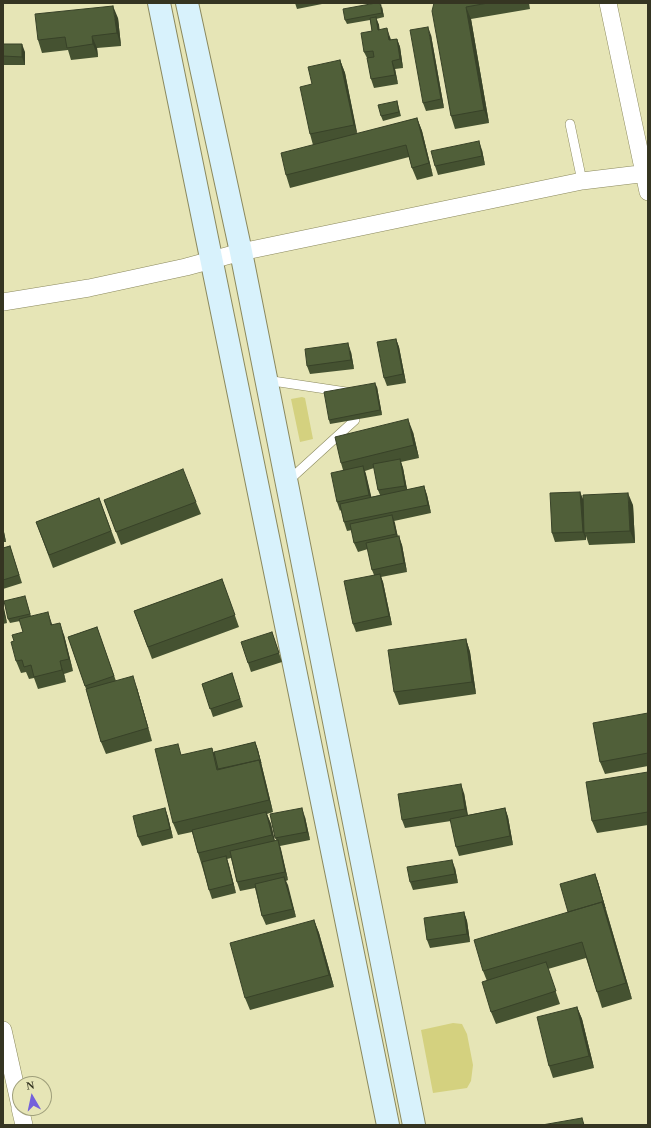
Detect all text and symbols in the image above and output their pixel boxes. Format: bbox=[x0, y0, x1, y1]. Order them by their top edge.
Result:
north arrow bbox=[12, 1076, 52, 1116]
text: N bbox=[25, 1079, 35, 1092]

